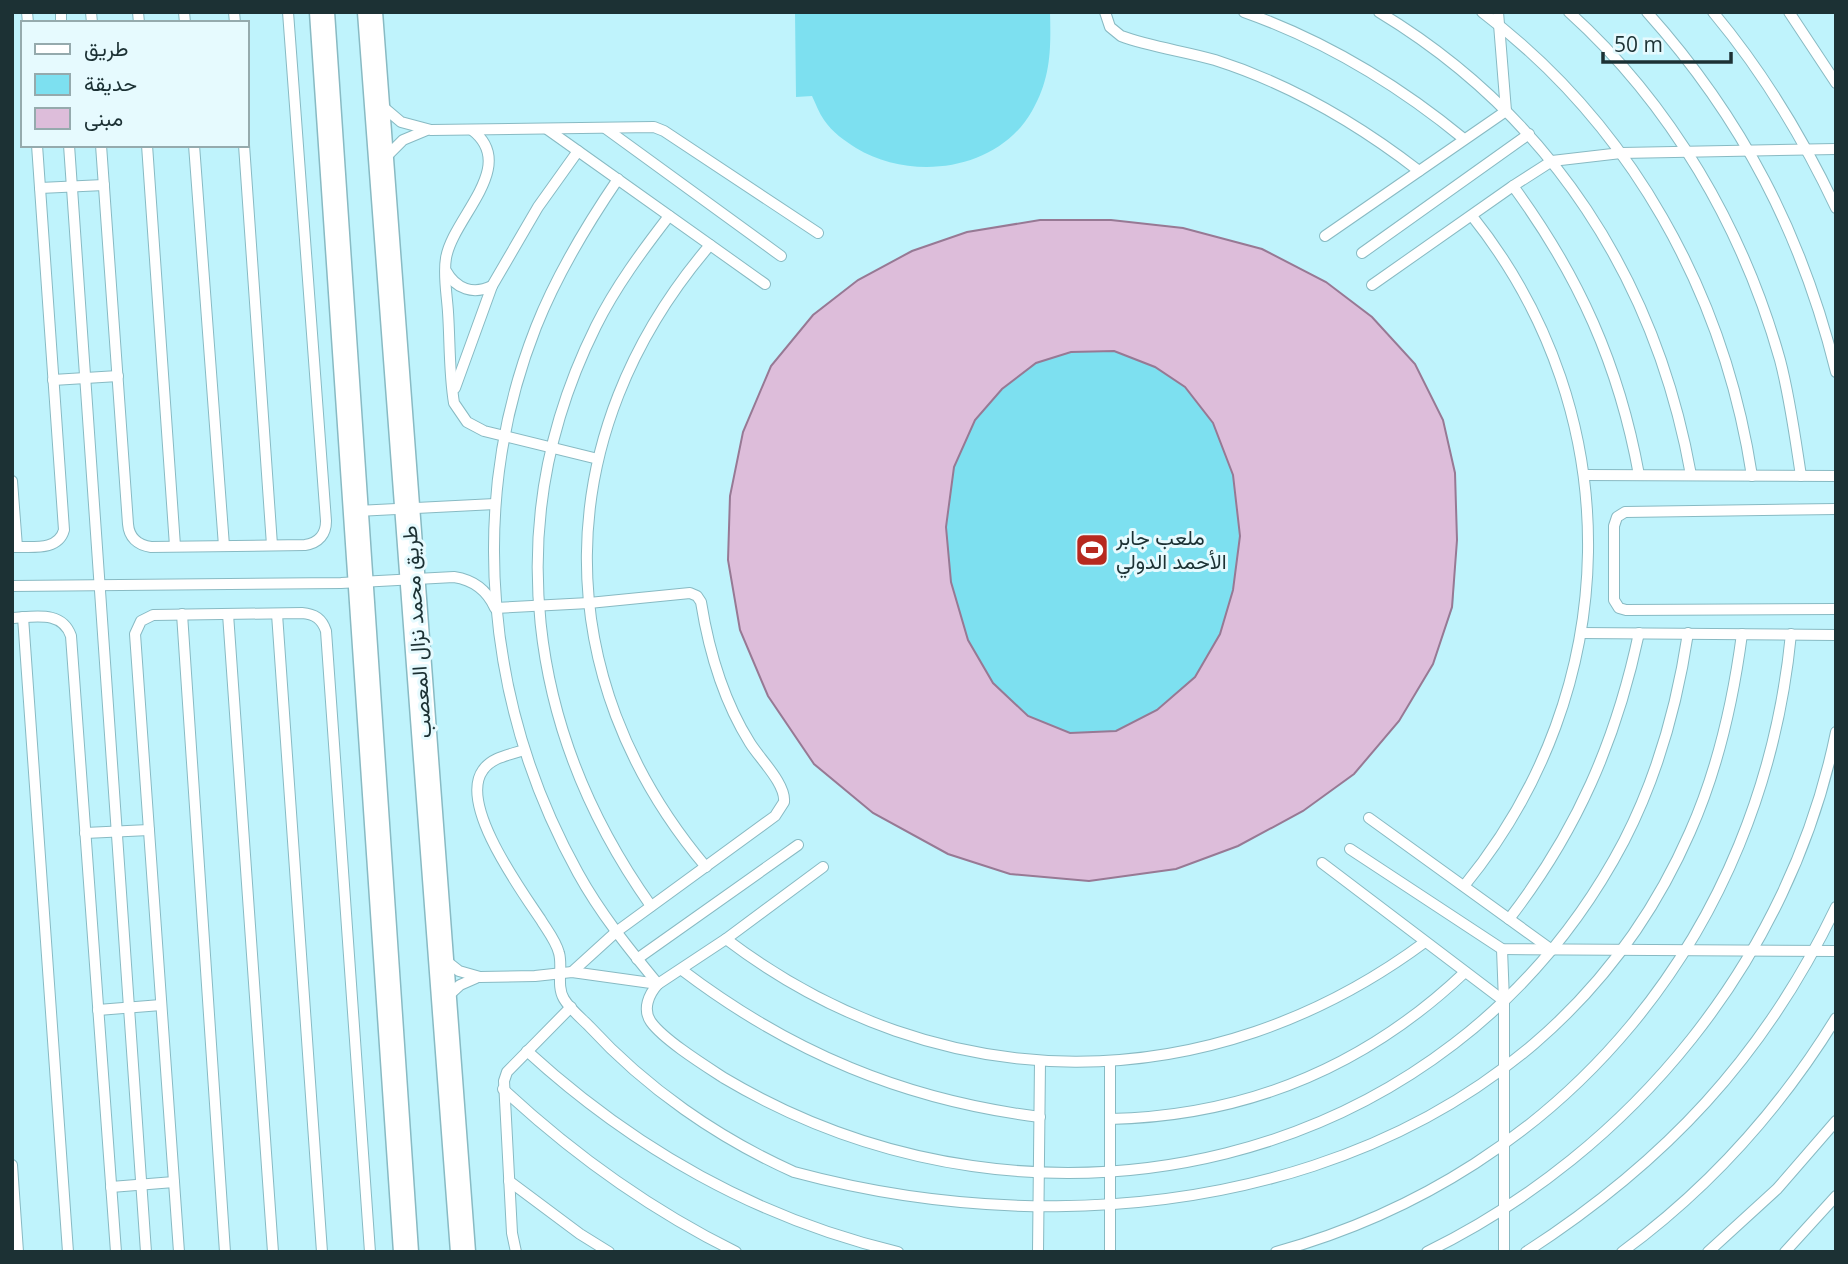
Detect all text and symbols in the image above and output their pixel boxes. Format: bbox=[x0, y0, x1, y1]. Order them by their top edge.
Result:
legend bbox=[21, 21, 248, 147]
scale bar bbox=[1603, 21, 1731, 65]
text: 50 m bbox=[1614, 30, 1663, 58]
text: طريق bbox=[84, 34, 129, 62]
text: حديقة bbox=[84, 69, 137, 97]
text: مبنى bbox=[84, 104, 123, 132]
place label: ملعب جابر الأحمد الدولي bbox=[1115, 523, 1227, 579]
street label: طريق محمد نزال المعصب bbox=[395, 525, 437, 739]
sports icon: ملعب جابر الأحمد الدولي bbox=[1073, 531, 1111, 569]

